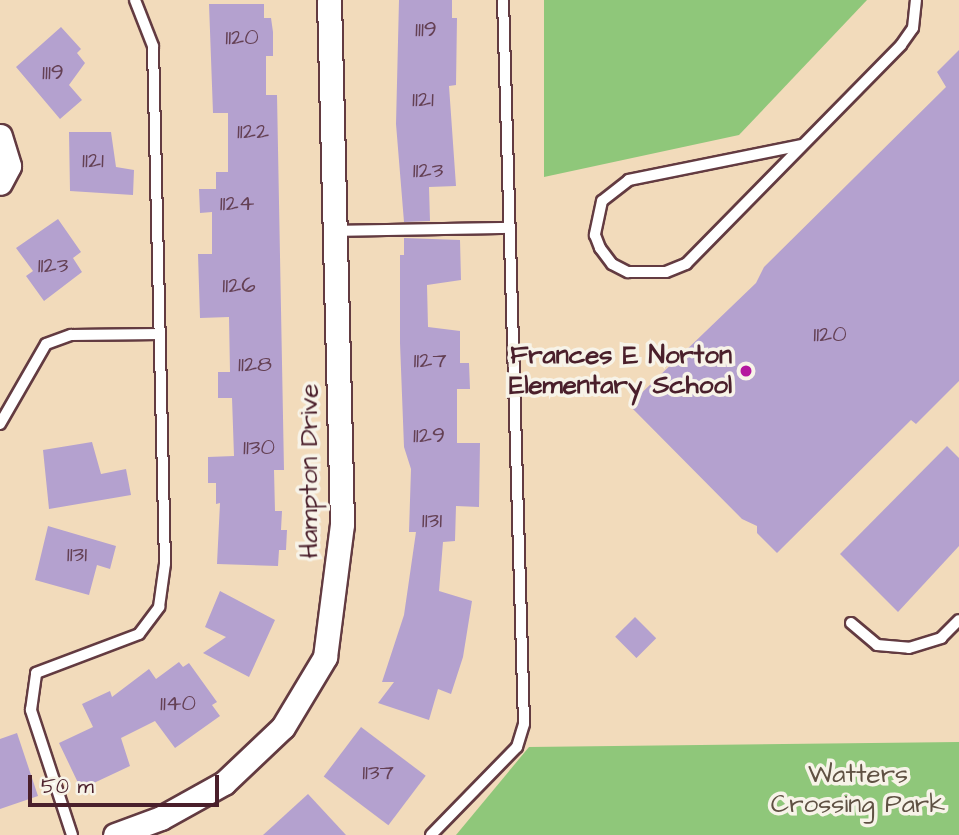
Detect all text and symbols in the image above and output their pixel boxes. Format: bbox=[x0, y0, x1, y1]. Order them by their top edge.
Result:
house number: 1119 bbox=[415, 15, 437, 43]
house number: 1120 bbox=[225, 23, 259, 51]
house number: 1119 bbox=[42, 58, 64, 86]
house number: 1121 bbox=[412, 85, 434, 113]
house number: 1122 bbox=[237, 117, 269, 145]
house number: 1121 bbox=[82, 146, 104, 174]
house number: 1123 bbox=[413, 156, 443, 184]
house number: 1124 bbox=[220, 189, 254, 217]
house number: 1123 bbox=[38, 251, 68, 279]
house number: 1126 bbox=[222, 271, 256, 299]
house number: 1120 bbox=[813, 320, 847, 348]
place label: Frances E Norton Elementary School bbox=[509, 340, 732, 402]
house number: 1127 bbox=[413, 346, 447, 374]
house number: 1128 bbox=[238, 350, 272, 378]
marker: Frances E Norton Elementary School bbox=[738, 363, 754, 379]
street label: Hampton Drive bbox=[294, 384, 326, 558]
house number: 1129 bbox=[413, 421, 445, 449]
house number: 1130 bbox=[243, 433, 275, 461]
house number: 1131 bbox=[422, 506, 442, 534]
house number: 1131 bbox=[67, 540, 87, 568]
house number: 1140 bbox=[160, 689, 196, 717]
house number: 1137 bbox=[362, 758, 394, 786]
park label: Watters Crossing Park bbox=[771, 759, 945, 820]
scale bar bbox=[32, 762, 222, 806]
text: 50 m bbox=[41, 772, 94, 801]

